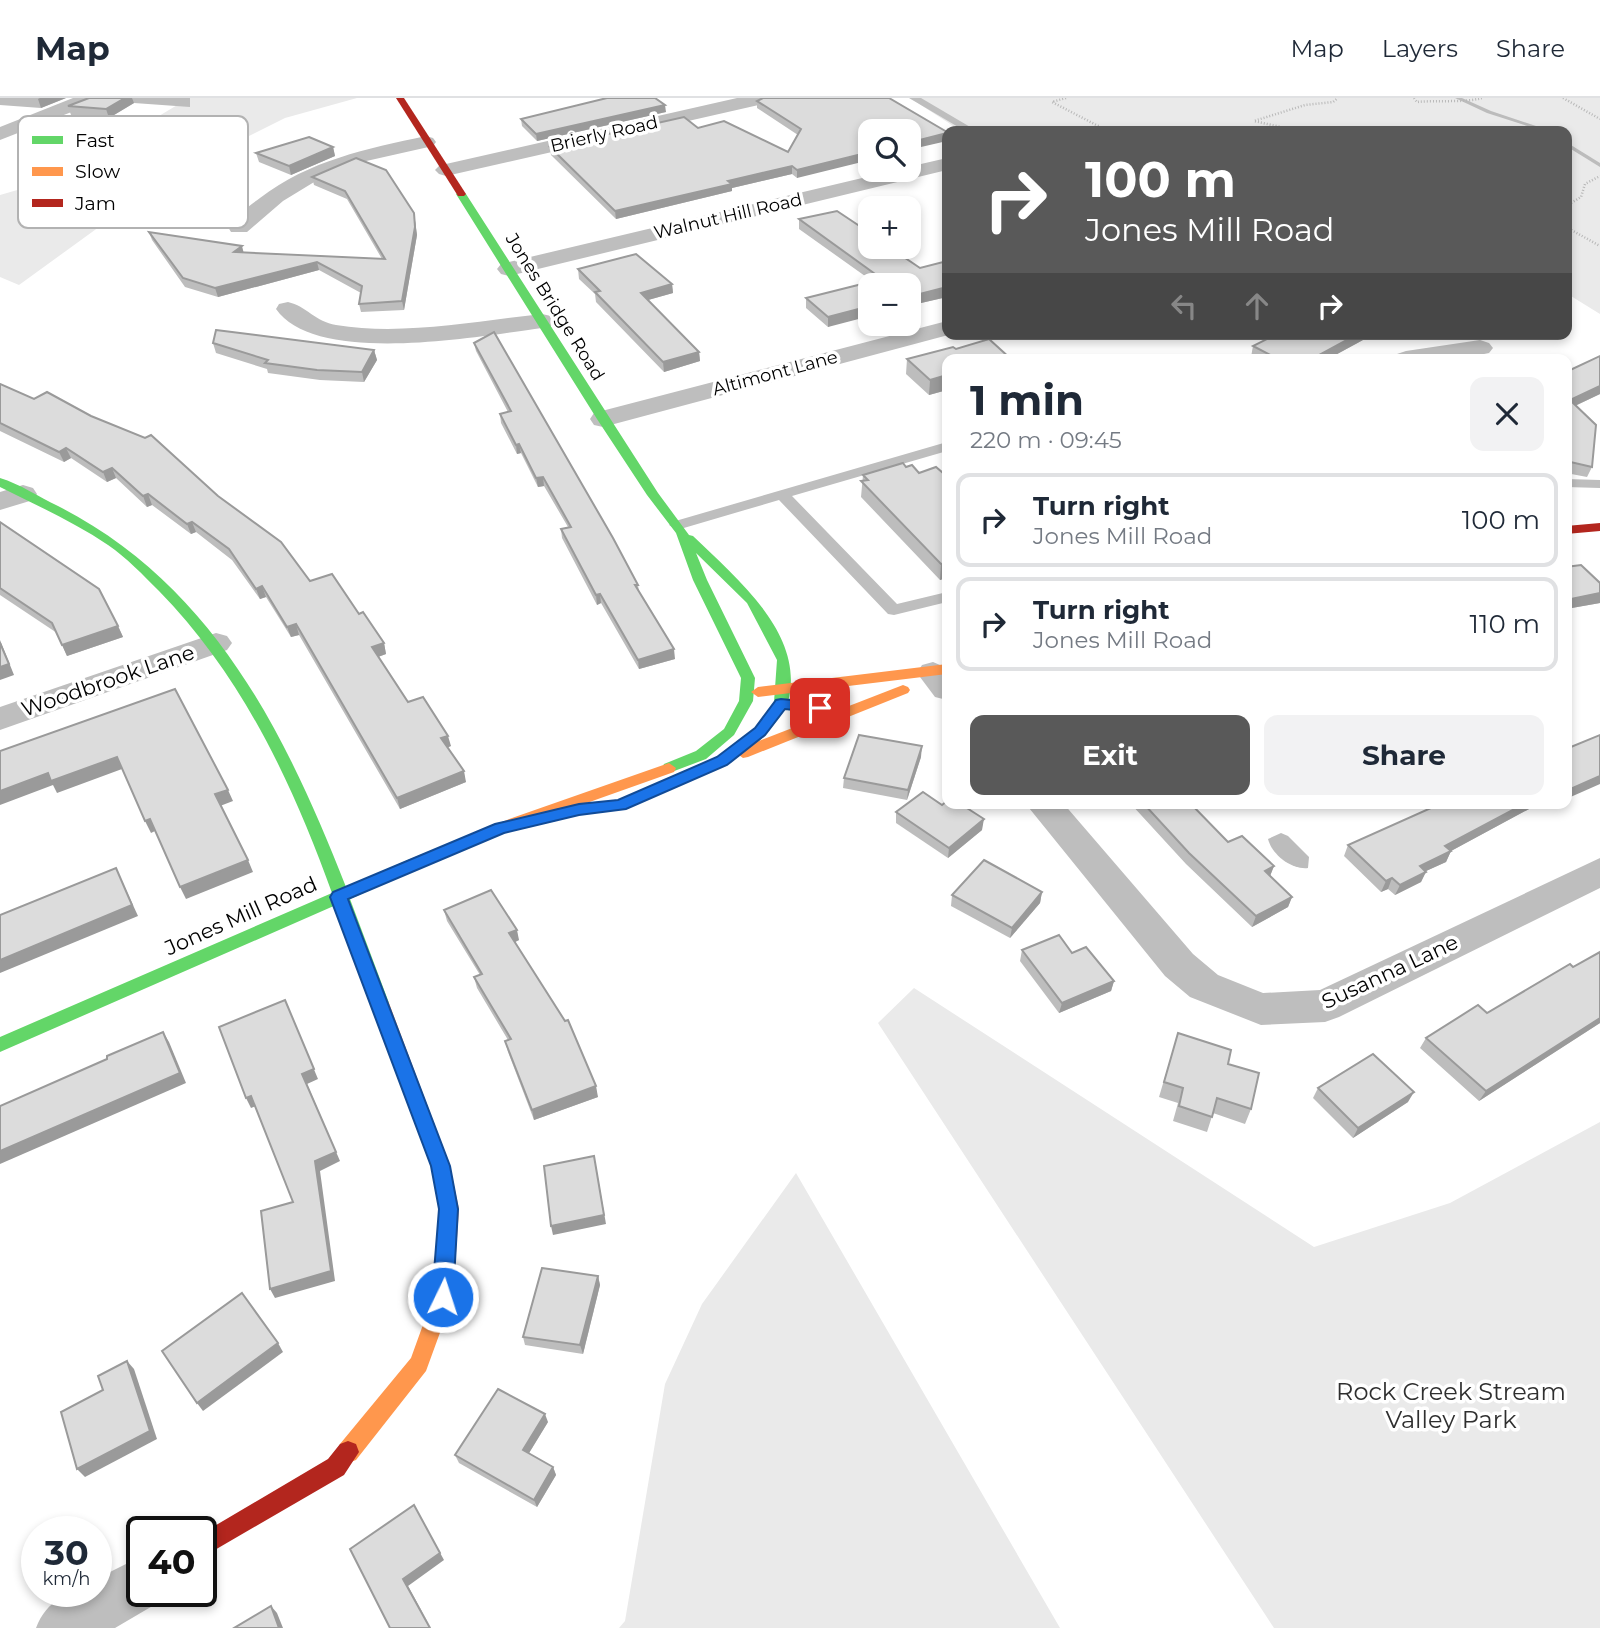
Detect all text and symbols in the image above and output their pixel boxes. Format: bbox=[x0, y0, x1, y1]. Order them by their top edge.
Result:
text: Map bbox=[35, 28, 110, 68]
text: Map bbox=[1290, 34, 1344, 63]
text: Layers bbox=[1382, 34, 1458, 63]
text: Share bbox=[1496, 34, 1565, 63]
street label: Brierly Road bbox=[548, 111, 660, 157]
legend bbox=[18, 116, 248, 228]
map controls bbox=[858, 119, 921, 336]
button: search bbox=[858, 119, 921, 182]
text: Fast bbox=[75, 129, 115, 152]
text: 100 m bbox=[1085, 150, 1236, 209]
icon: right bbox=[970, 154, 1061, 245]
text: Slow bbox=[75, 160, 120, 183]
street label: Walnut Hill Road bbox=[652, 188, 804, 244]
text: Jam bbox=[74, 192, 116, 215]
button: + bbox=[858, 196, 921, 259]
text: Jones Mill Road bbox=[1085, 210, 1335, 249]
street label: Jones Bridge Road bbox=[500, 228, 609, 385]
button: − bbox=[858, 273, 921, 336]
icon: left bbox=[1165, 287, 1203, 325]
icon: ahead bbox=[1238, 287, 1276, 325]
icon: right bbox=[1311, 287, 1349, 325]
street label: Altimont Lane bbox=[710, 346, 840, 400]
text: 1 min bbox=[970, 374, 1084, 426]
button: close bbox=[1470, 377, 1544, 451]
text: 220 m · 09:45 bbox=[970, 426, 1122, 454]
text: Turn right bbox=[1033, 490, 1169, 522]
icon: right bbox=[974, 501, 1012, 539]
text: 100 m bbox=[1462, 504, 1540, 536]
text: Jones Mill Road bbox=[1033, 522, 1212, 550]
text: Turn right bbox=[1033, 594, 1169, 626]
icon: right bbox=[974, 605, 1012, 643]
text: 110 m bbox=[1470, 608, 1540, 640]
text: Jones Mill Road bbox=[1033, 626, 1212, 654]
street label: Woodbrook Lane bbox=[18, 639, 198, 722]
pin bbox=[790, 678, 850, 738]
icon: arrive bbox=[801, 689, 839, 727]
button: Exit bbox=[970, 715, 1250, 795]
button: Share bbox=[1264, 715, 1544, 795]
street label: Jones Mill Road bbox=[160, 871, 321, 961]
street label: Susanna Lane bbox=[1318, 929, 1462, 1014]
position arrow bbox=[406, 1260, 480, 1334]
park label: Rock Creek Stream Valley Park bbox=[1336, 1377, 1566, 1434]
speed limit sign: 40 bbox=[126, 1516, 217, 1607]
text: 30 bbox=[44, 1531, 89, 1574]
text: km/h bbox=[42, 1568, 91, 1590]

